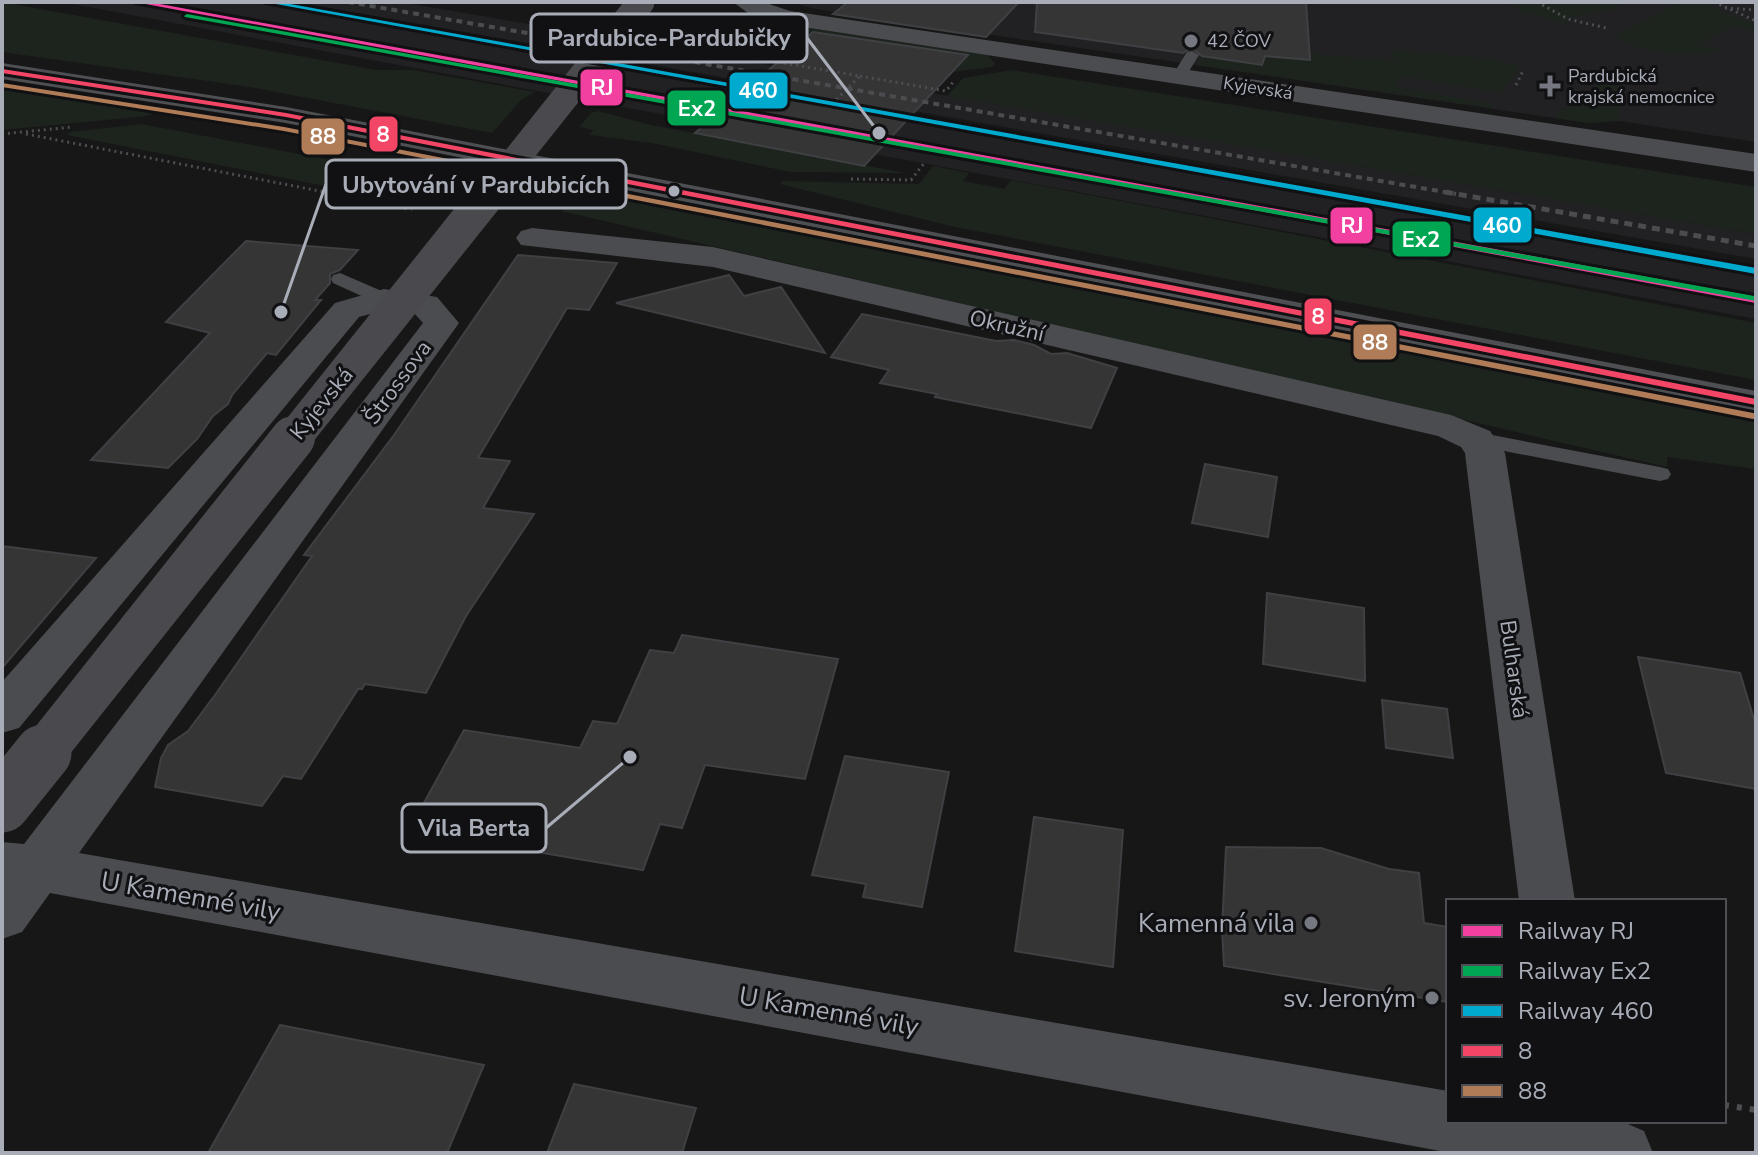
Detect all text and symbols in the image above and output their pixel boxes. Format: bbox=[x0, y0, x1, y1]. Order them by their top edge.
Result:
callout: Pardubice-Pardubičky bbox=[531, 14, 807, 62]
text: Pardubice-Pardubičky bbox=[547, 22, 791, 54]
place label: 42 ČOV bbox=[1207, 29, 1271, 53]
marker: 42 ČOV bbox=[1182, 32, 1200, 50]
place label: Pardubická krajská nemocnice bbox=[1568, 64, 1715, 109]
line badge: RJ bbox=[579, 68, 624, 107]
line badge: 460 bbox=[728, 71, 789, 110]
street label: Kyjevská bbox=[1222, 71, 1294, 105]
text: RJ bbox=[590, 73, 614, 103]
marker: Pardubická krajská nemocnice bbox=[1539, 75, 1561, 97]
text: 460 bbox=[738, 76, 778, 106]
line badge: Ex2 bbox=[666, 89, 727, 127]
text: Ex2 bbox=[678, 94, 716, 124]
line badge: 8 bbox=[368, 115, 399, 153]
line badge: 88 bbox=[300, 117, 346, 156]
text: 8 bbox=[376, 120, 390, 150]
text: 88 bbox=[310, 122, 336, 152]
callout: Ubytování v Pardubicích bbox=[326, 160, 626, 208]
text: Ubytování v Pardubicích bbox=[342, 169, 610, 201]
unlabelled marker bbox=[666, 183, 682, 199]
line badge: RJ bbox=[1329, 206, 1374, 245]
line badge: 460 bbox=[1472, 206, 1533, 244]
text: RJ bbox=[1340, 211, 1364, 241]
text: 460 bbox=[1482, 211, 1522, 241]
line badge: Ex2 bbox=[1391, 220, 1452, 258]
text: Ex2 bbox=[1402, 225, 1440, 255]
line badge: 8 bbox=[1303, 297, 1333, 336]
text: 8 bbox=[1311, 302, 1325, 332]
street label: Okružní bbox=[966, 303, 1049, 350]
line badge: 88 bbox=[1352, 323, 1398, 361]
text: 88 bbox=[1362, 328, 1388, 358]
street label: Štrossova bbox=[357, 334, 439, 431]
street label: Kyjevská bbox=[283, 361, 360, 446]
street label: Bulharská bbox=[1492, 618, 1536, 720]
callout: Vila Berta bbox=[402, 804, 546, 852]
text: Vila Berta bbox=[417, 812, 530, 844]
street label: U Kamenné vily bbox=[98, 863, 284, 930]
legend bbox=[1446, 899, 1726, 1123]
place label: Kamenná vila bbox=[1138, 906, 1295, 941]
marker: Kamenná vila bbox=[1302, 914, 1320, 932]
text: Railway RJ bbox=[1518, 915, 1634, 947]
text: Railway Ex2 bbox=[1518, 955, 1651, 987]
street label: U Kamenné vily bbox=[736, 978, 922, 1045]
place label: sv. Jeroným bbox=[1283, 981, 1416, 1016]
marker: sv. Jeroným bbox=[1423, 989, 1441, 1007]
text: Railway 460 bbox=[1518, 995, 1653, 1027]
text: 8 bbox=[1518, 1035, 1532, 1067]
text: 88 bbox=[1518, 1075, 1547, 1107]

